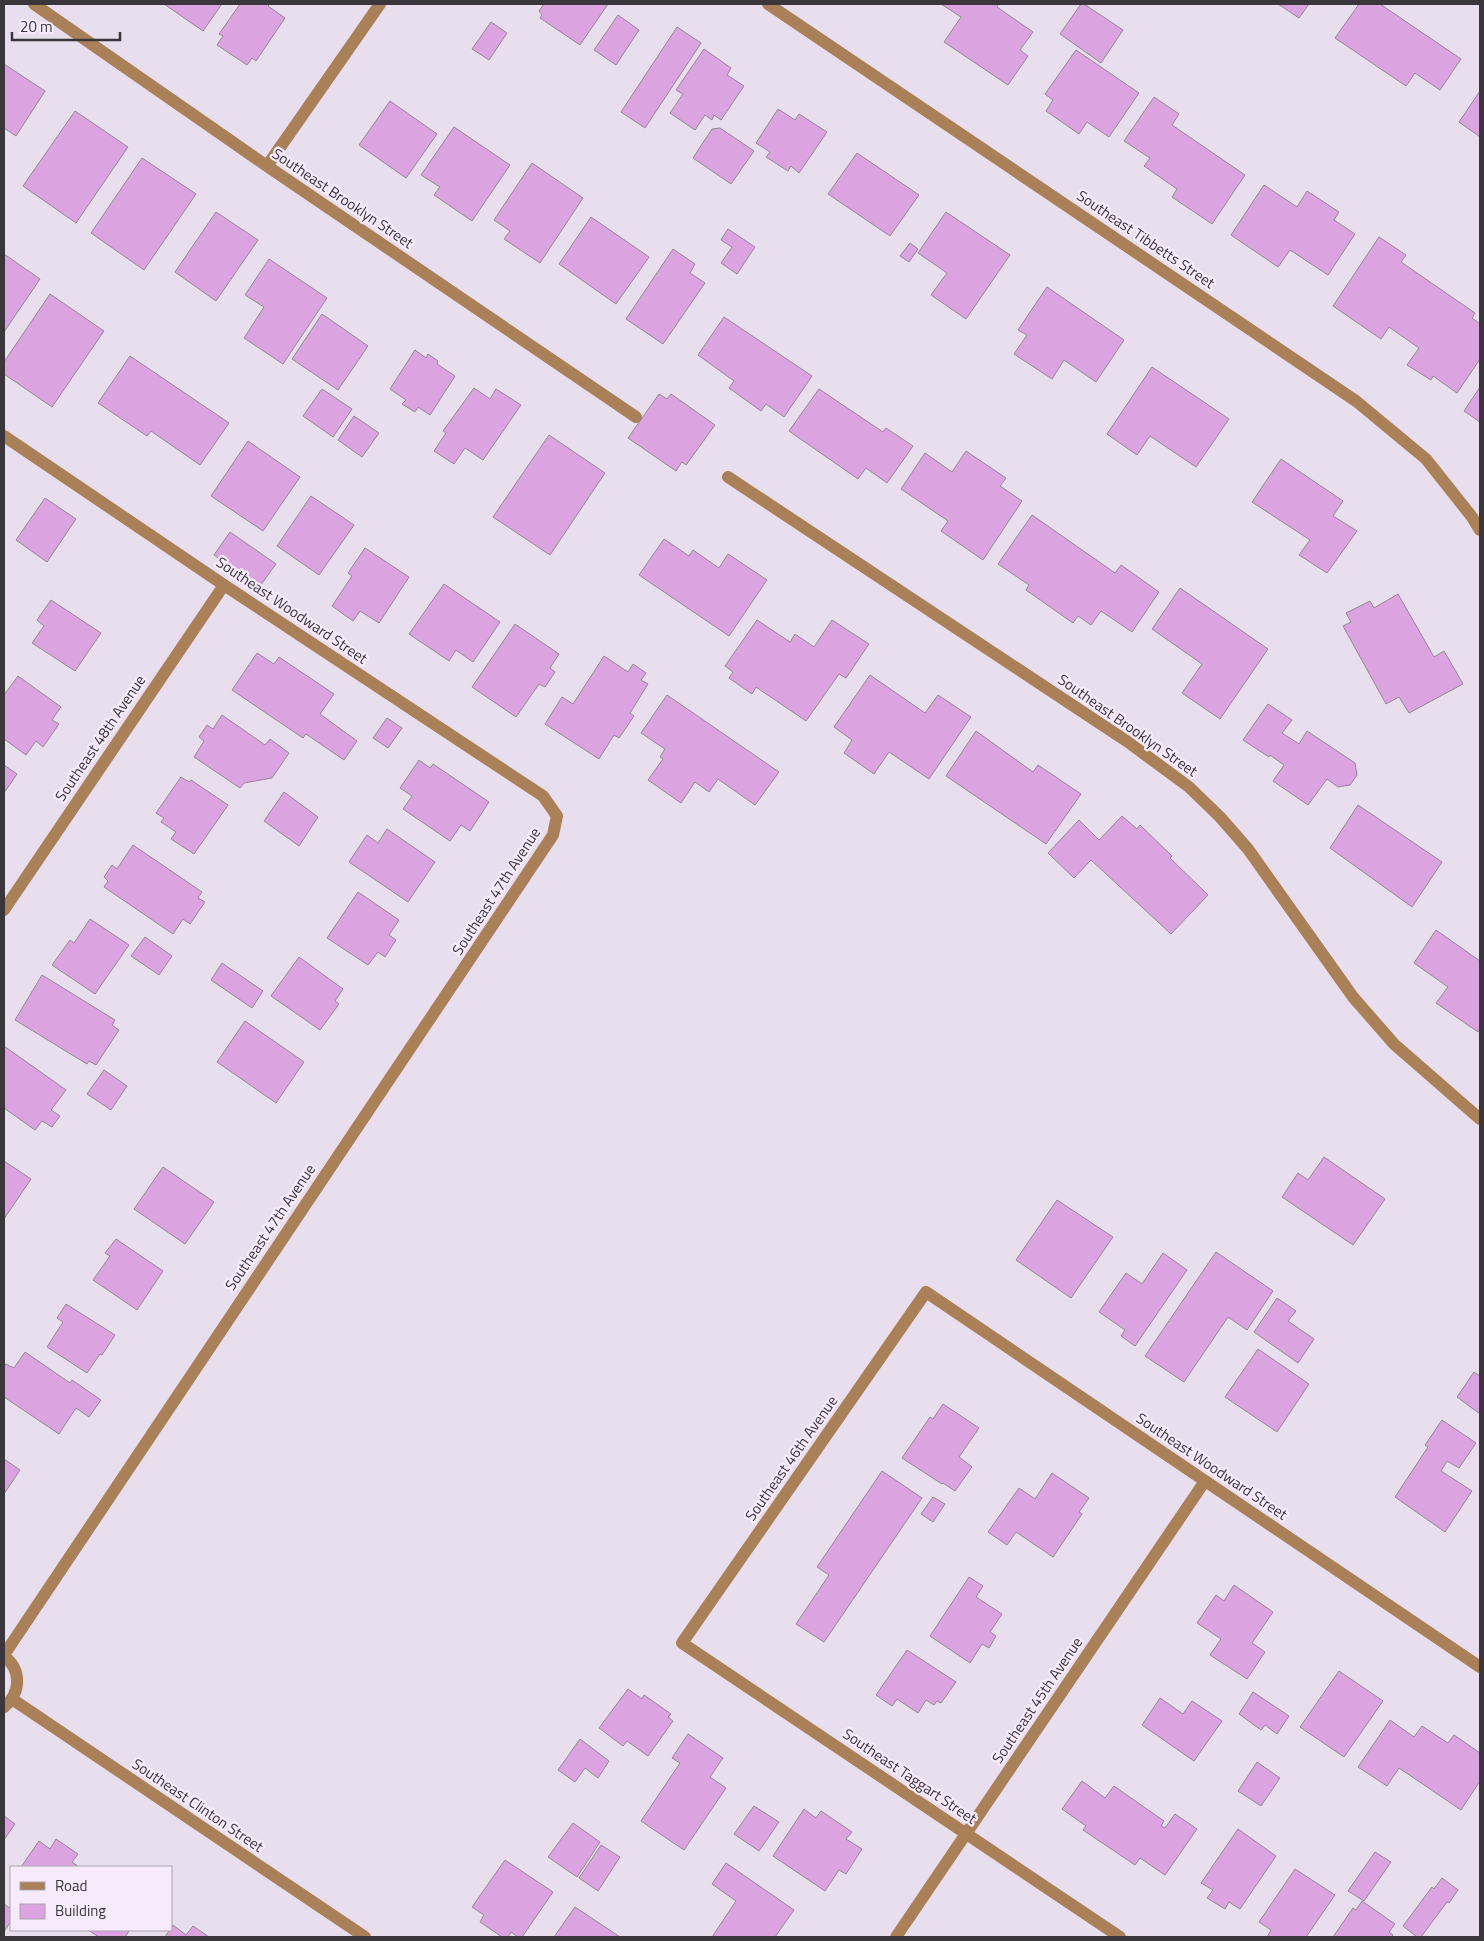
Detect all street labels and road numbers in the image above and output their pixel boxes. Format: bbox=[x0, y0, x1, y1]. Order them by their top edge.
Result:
street label: Southeast Brooklyn Street bbox=[268, 142, 419, 254]
street label: Southeast Tibbetts Street bbox=[1072, 184, 1220, 294]
street label: Southeast Woodward Street bbox=[212, 551, 373, 670]
street label: Southeast Brooklyn Street bbox=[1053, 668, 1203, 782]
street label: Southeast 48th Avenue bbox=[49, 670, 151, 806]
street label: Southeast 47th Avenue bbox=[446, 823, 546, 959]
street label: Southeast 47th Avenue bbox=[219, 1159, 321, 1295]
street label: Southeast 46th Avenue bbox=[739, 1391, 843, 1525]
street label: Southeast Woodward Street bbox=[1132, 1407, 1293, 1526]
street label: Southeast 45th Avenue bbox=[986, 1632, 1088, 1768]
street label: Southeast Taggart Street bbox=[838, 1722, 982, 1830]
street label: Southeast Clinton Street bbox=[128, 1752, 269, 1858]

